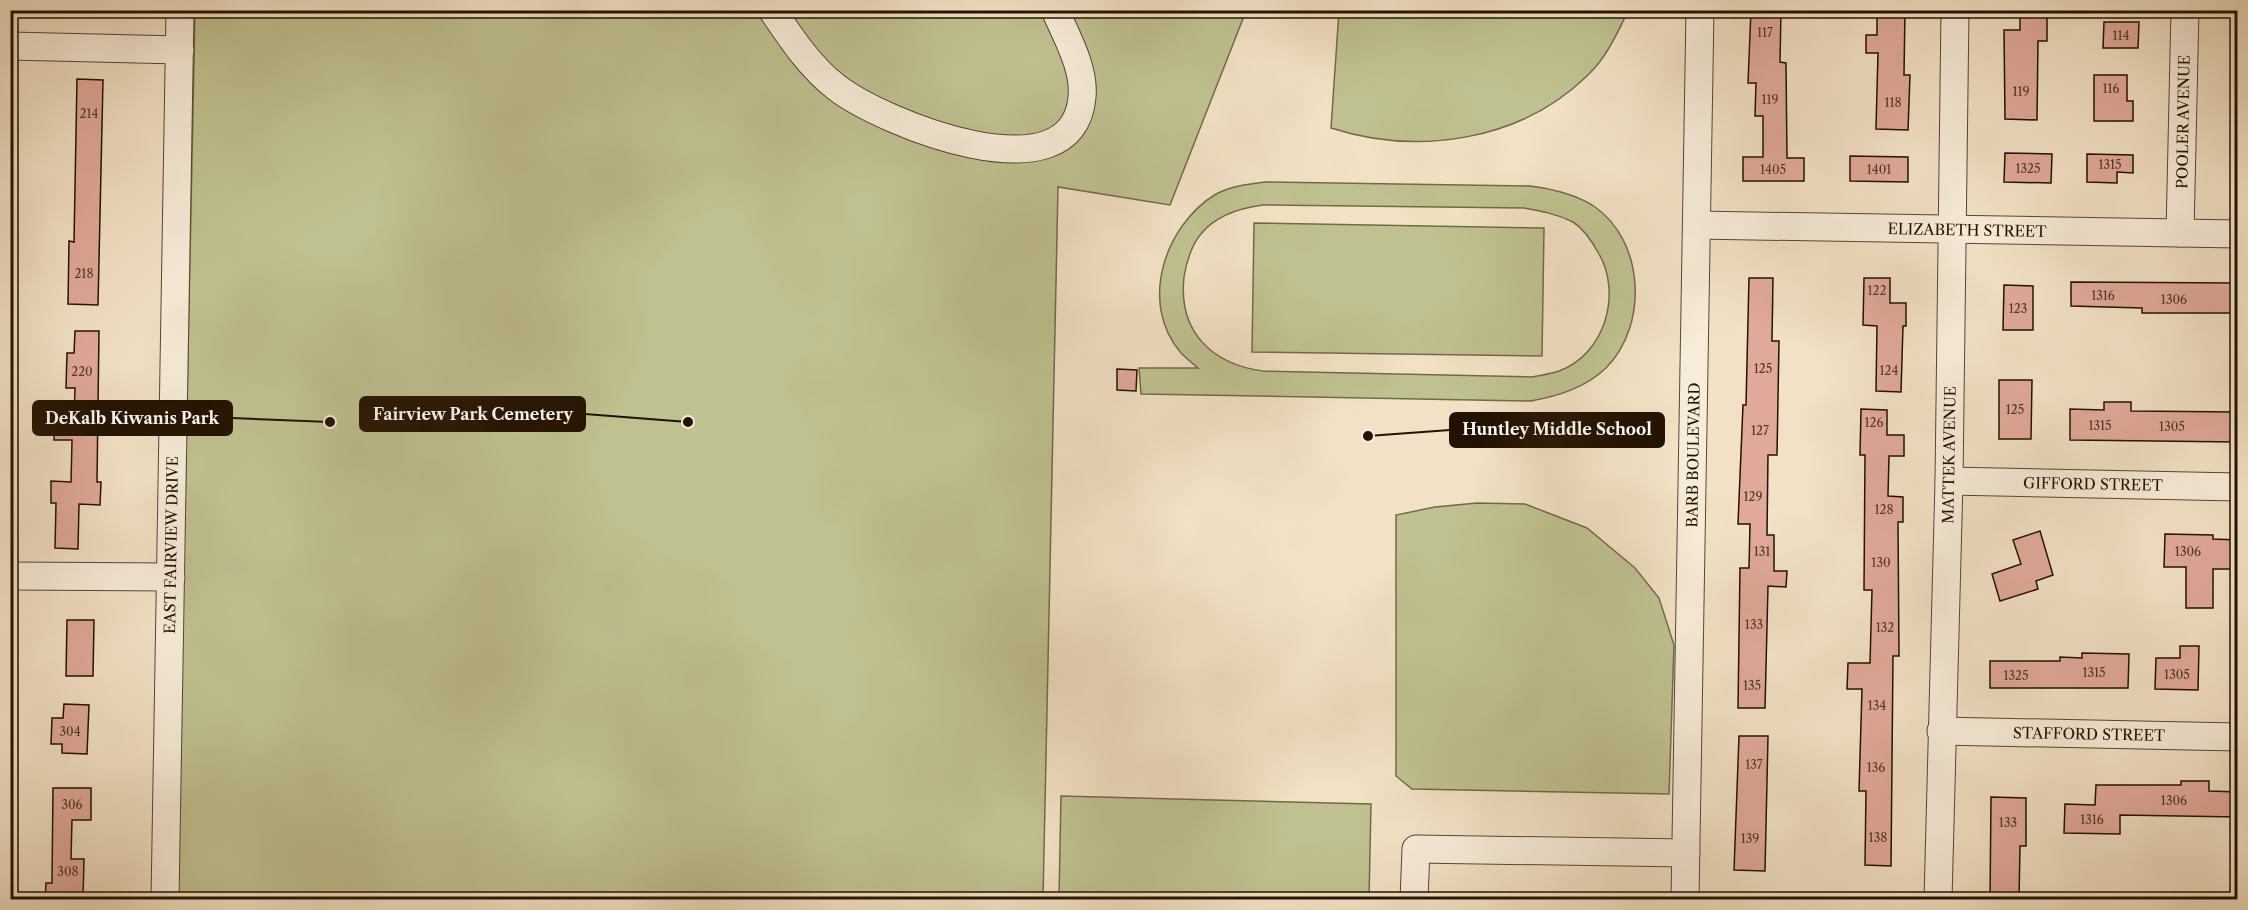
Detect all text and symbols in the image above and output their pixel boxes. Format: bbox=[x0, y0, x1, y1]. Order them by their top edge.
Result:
house number: 117 bbox=[1757, 25, 1773, 40]
house number: 114 bbox=[2112, 28, 2130, 43]
street label: POOLER AVENUE bbox=[2172, 55, 2194, 189]
house number: 116 bbox=[2102, 81, 2120, 96]
house number: 119 bbox=[2012, 84, 2030, 99]
house number: 119 bbox=[1761, 92, 1779, 107]
house number: 118 bbox=[1884, 95, 1902, 110]
house number: 214 bbox=[80, 106, 99, 121]
house number: 1315 bbox=[2098, 157, 2122, 172]
house number: 1325 bbox=[2015, 161, 2041, 176]
house number: 1405 bbox=[1760, 162, 1786, 177]
house number: 1401 bbox=[1867, 162, 1891, 177]
street label: ELIZABETH STREET bbox=[1887, 219, 2047, 241]
house number: 218 bbox=[74, 266, 94, 281]
house number: 122 bbox=[1868, 283, 1887, 298]
house number: 1316 bbox=[2091, 288, 2115, 303]
house number: 1306 bbox=[2161, 292, 2187, 307]
house number: 123 bbox=[2009, 301, 2027, 316]
house number: 125 bbox=[1754, 361, 1772, 376]
house number: 124 bbox=[1880, 363, 1899, 378]
house number: 220 bbox=[71, 364, 93, 379]
street label: BARB BOULEVARD bbox=[1682, 382, 1704, 528]
street label: MATTEK AVENUE bbox=[1938, 386, 1960, 524]
callout: Fairview Park Cemetery bbox=[360, 397, 585, 431]
callout: DeKalb Kiwanis Park bbox=[33, 401, 232, 435]
house number: 125 bbox=[2006, 402, 2024, 417]
text: Fairview Park Cemetery bbox=[373, 404, 574, 424]
text: DeKalb Kiwanis Park bbox=[45, 408, 220, 428]
callout: Huntley Middle School bbox=[1450, 413, 1664, 447]
house number: 126 bbox=[1865, 415, 1883, 430]
house number: 1315 bbox=[2088, 418, 2112, 433]
text: Huntley Middle School bbox=[1462, 419, 1652, 439]
house number: 1305 bbox=[2159, 419, 2185, 434]
house number: 127 bbox=[1751, 423, 1769, 438]
street label: EAST FAIRVIEW DRIVE bbox=[160, 456, 182, 634]
street label: GIFFORD STREET bbox=[2023, 473, 2164, 495]
house number: 129 bbox=[1744, 489, 1762, 504]
house number: 128 bbox=[1874, 502, 1894, 517]
house number: 131 bbox=[1754, 544, 1770, 559]
house number: 1306 bbox=[2175, 544, 2201, 559]
house number: 130 bbox=[1871, 555, 1891, 570]
house number: 133 bbox=[1745, 617, 1763, 632]
house number: 132 bbox=[1876, 620, 1894, 635]
house number: 1315 bbox=[2082, 665, 2106, 680]
house number: 1305 bbox=[2164, 667, 2190, 682]
house number: 1325 bbox=[2003, 668, 2029, 683]
house number: 135 bbox=[1743, 678, 1761, 693]
house number: 134 bbox=[1868, 698, 1886, 713]
street label: STAFFORD STREET bbox=[2013, 723, 2166, 745]
house number: 304 bbox=[59, 724, 81, 739]
house number: 137 bbox=[1745, 757, 1763, 772]
house number: 136 bbox=[1867, 760, 1885, 775]
house number: 1306 bbox=[2161, 793, 2187, 808]
house number: 306 bbox=[61, 797, 83, 812]
house number: 1316 bbox=[2080, 812, 2104, 827]
house number: 133 bbox=[1999, 815, 2017, 830]
house number: 138 bbox=[1869, 830, 1887, 845]
house number: 139 bbox=[1741, 831, 1759, 846]
house number: 308 bbox=[57, 864, 79, 879]

